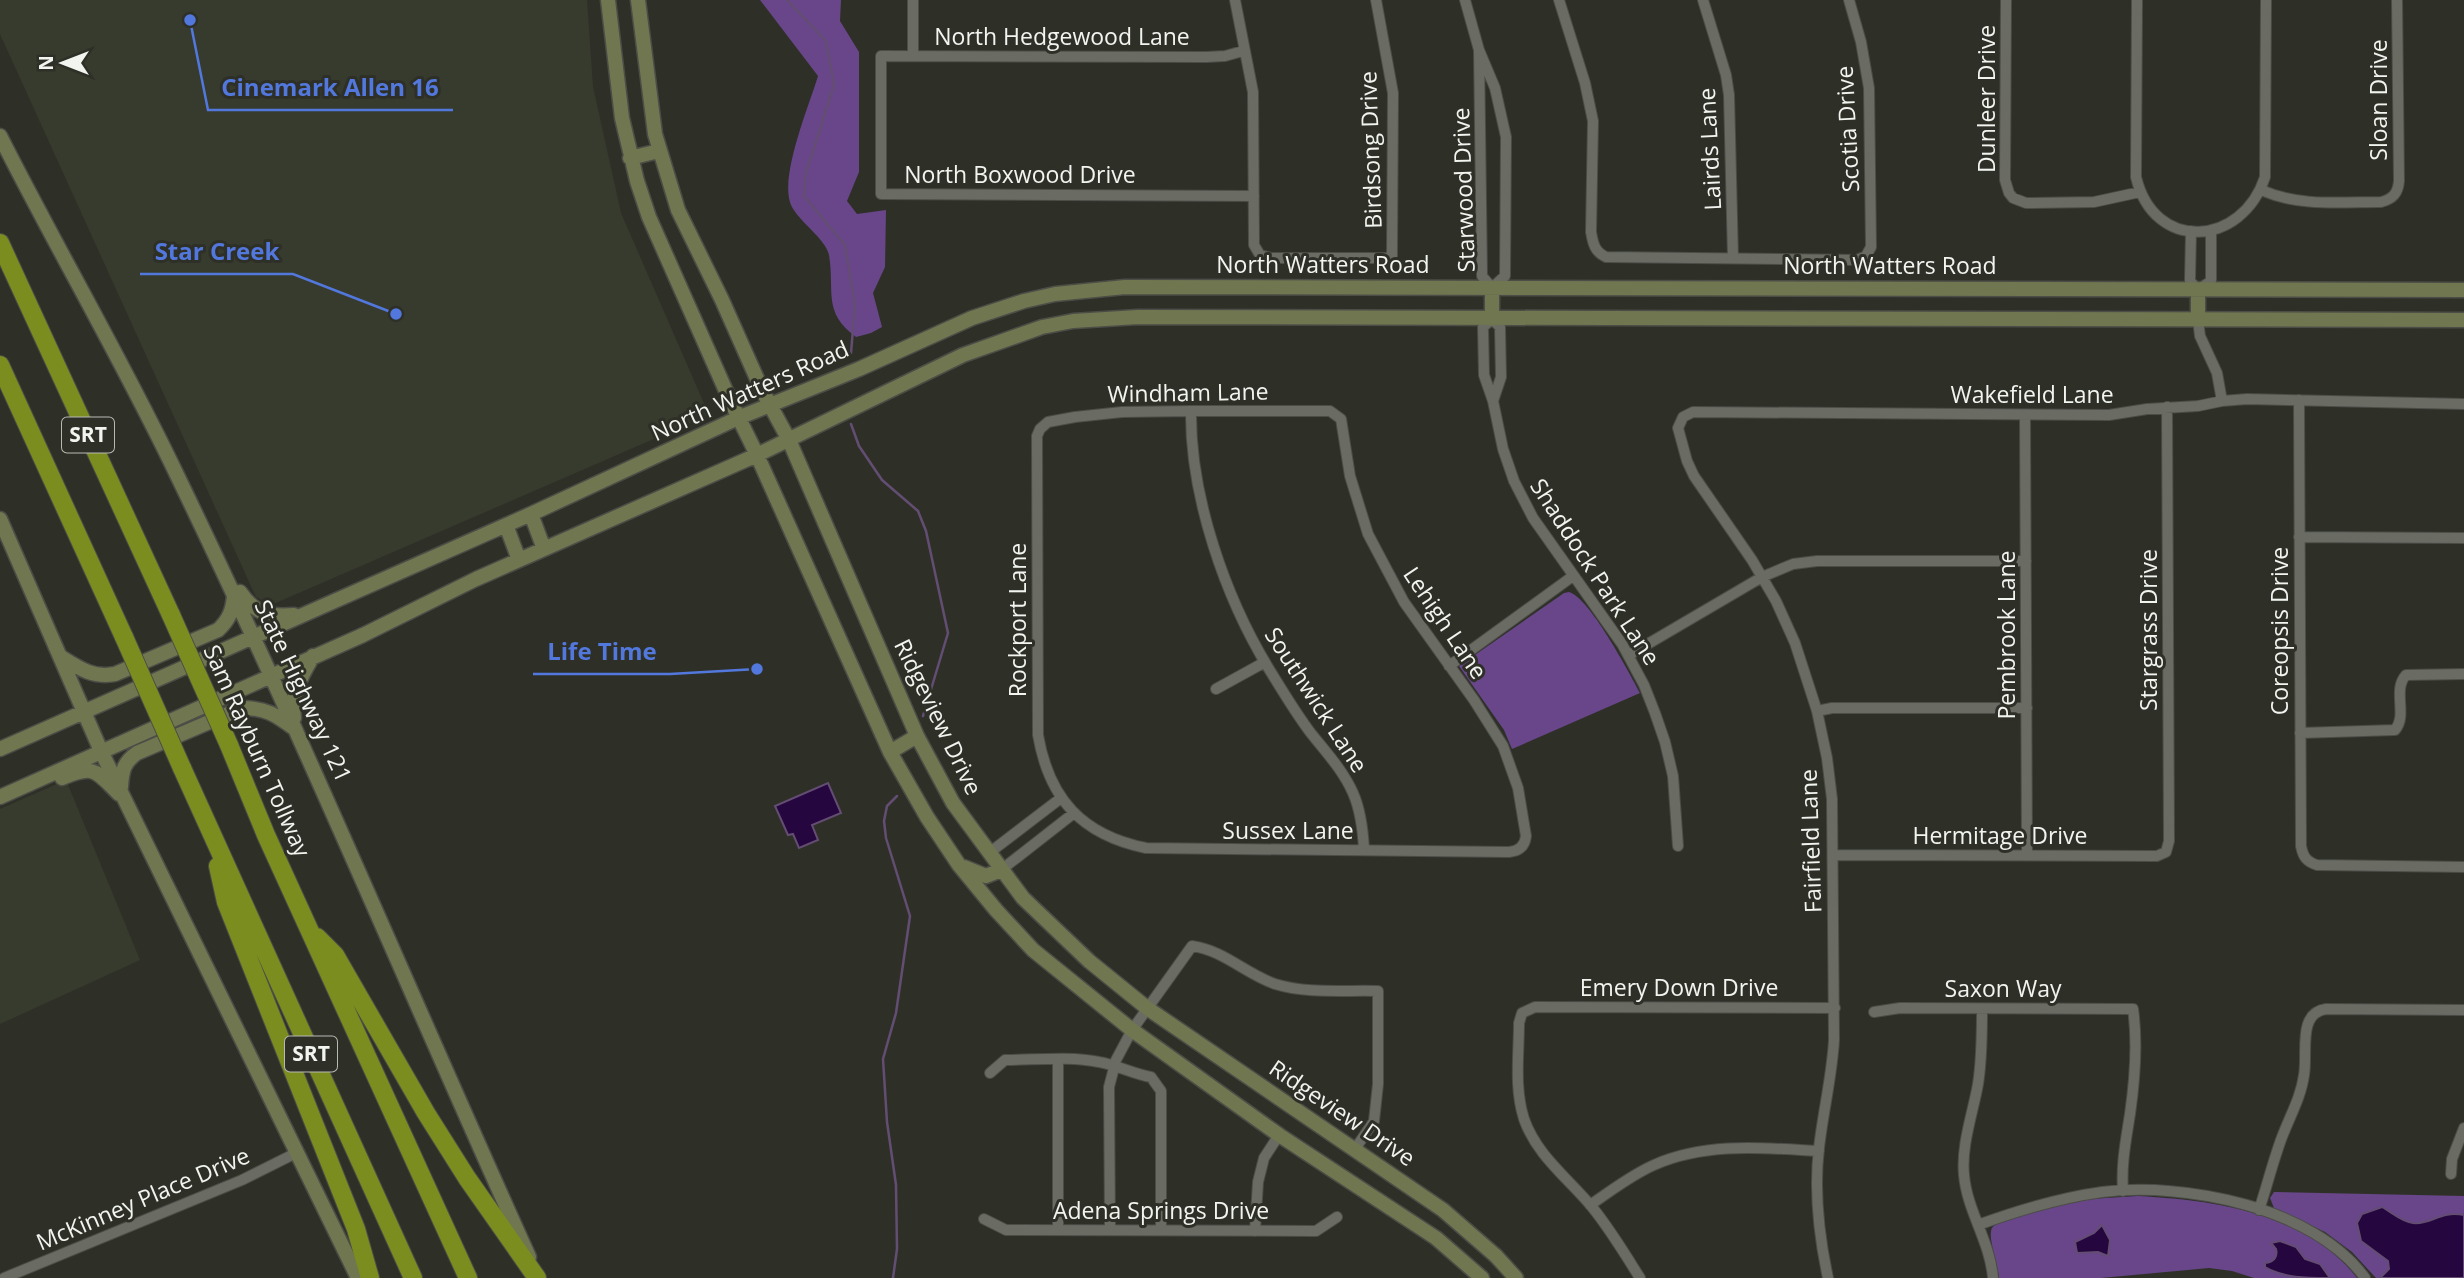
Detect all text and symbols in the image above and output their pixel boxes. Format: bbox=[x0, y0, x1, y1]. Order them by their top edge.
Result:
street label: North Hedgewood Lane bbox=[934, 20, 1190, 52]
street label: Dunleer Drive bbox=[1970, 25, 2002, 173]
north arrow bbox=[28, 28, 98, 98]
street label: Sloan Drive bbox=[2362, 39, 2394, 161]
text: N bbox=[33, 55, 59, 71]
callout: Cinemark Allen 16 bbox=[208, 65, 453, 110]
street label: Scotia Drive bbox=[1828, 65, 1866, 193]
text: Cinemark Allen 16 bbox=[221, 70, 439, 103]
street label: Birdsong Drive bbox=[1351, 71, 1389, 229]
street label: Lairds Lane bbox=[1690, 87, 1728, 211]
street label: Starwood Drive bbox=[1444, 107, 1482, 273]
street label: North Boxwood Drive bbox=[904, 158, 1136, 190]
callout: Star Creek bbox=[140, 229, 293, 274]
text: Star Creek bbox=[155, 234, 279, 267]
street label: North Watters Road bbox=[1216, 248, 1430, 280]
street label: North Watters Road bbox=[1783, 249, 1997, 281]
street label: North Watters Road bbox=[646, 332, 854, 448]
street label: Windham Lane bbox=[1107, 375, 1269, 409]
street label: Wakefield Lane bbox=[1950, 378, 2114, 410]
road number: SRT bbox=[62, 418, 114, 452]
street label: Shaddock Park Lane bbox=[1523, 472, 1668, 671]
street label: Rockport Lane bbox=[1001, 543, 1033, 697]
street label: Coreopsis Drive bbox=[2263, 547, 2295, 715]
street label: Stargrass Drive bbox=[2132, 549, 2164, 711]
street label: Pembrook Lane bbox=[1990, 550, 2022, 720]
street label: Lehigh Lane bbox=[1396, 560, 1495, 685]
street label: State Highway 121 bbox=[248, 594, 360, 787]
street label: Southwick Lane bbox=[1258, 621, 1376, 778]
callout: Life Time bbox=[533, 629, 670, 674]
street label: Ridgeview Drive bbox=[887, 633, 990, 800]
text: Life Time bbox=[547, 634, 657, 667]
street label: Sam Rayburn Tollway bbox=[197, 639, 319, 862]
street label: Fairfield Lane bbox=[1791, 769, 1829, 914]
street label: Sussex Lane bbox=[1222, 814, 1354, 846]
street label: Hermitage Drive bbox=[1912, 819, 2088, 851]
street label: Emery Down Drive bbox=[1580, 971, 1778, 1003]
street label: Saxon Way bbox=[1945, 972, 2062, 1004]
road number: SRT bbox=[285, 1036, 337, 1072]
street label: Ridgeview Drive bbox=[1263, 1051, 1422, 1173]
street label: McKinney Place Drive bbox=[31, 1139, 254, 1258]
street label: Adena Springs Drive bbox=[1053, 1194, 1269, 1226]

